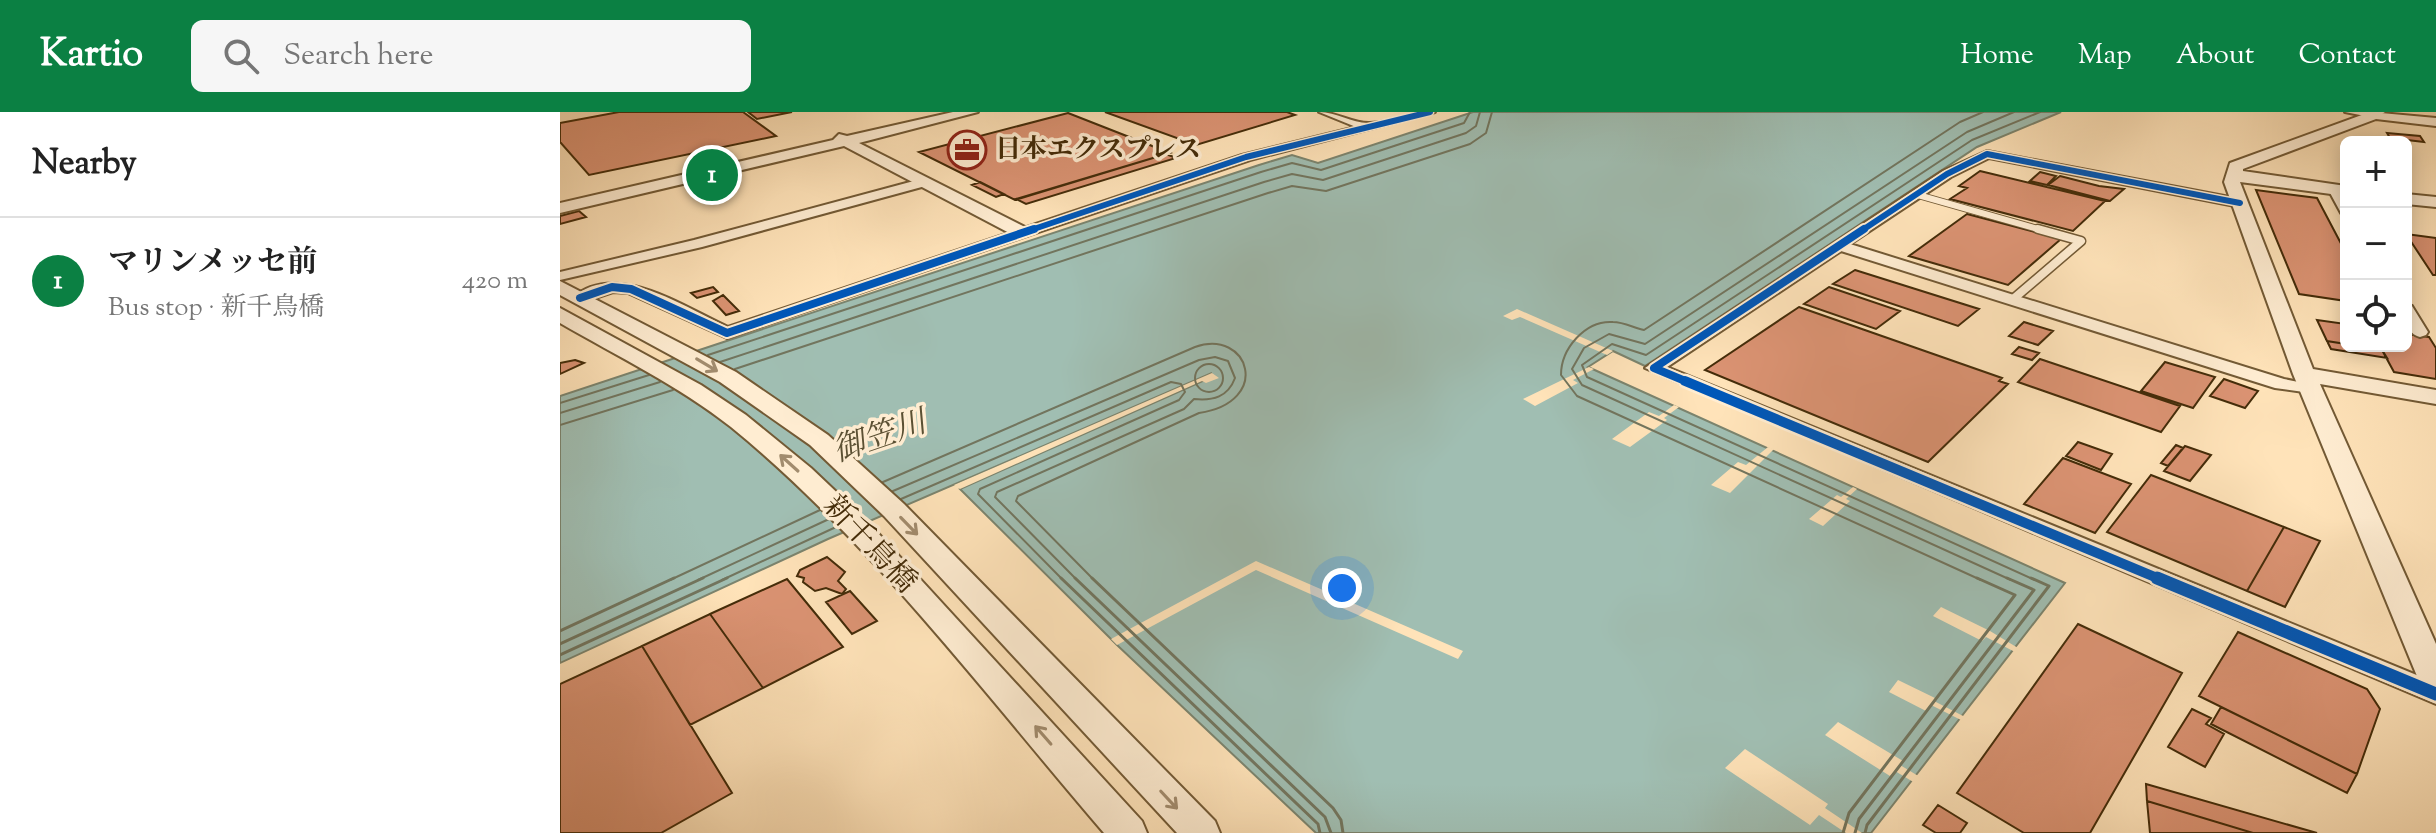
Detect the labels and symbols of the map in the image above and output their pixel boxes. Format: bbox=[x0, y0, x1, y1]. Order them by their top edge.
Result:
office icon: 日本エクスプレス bbox=[946, 129, 988, 171]
place label: 日本エクスプレス bbox=[995, 132, 1201, 169]
pin: 1 bbox=[686, 145, 738, 205]
one-way arrow bbox=[695, 357, 718, 373]
water label: 御笠川 bbox=[827, 400, 936, 475]
one-way arrow bbox=[780, 454, 800, 472]
street label: 新千鳥橋 bbox=[812, 486, 926, 604]
one-way arrow bbox=[900, 516, 919, 536]
your location bbox=[1322, 568, 1362, 608]
one-way arrow bbox=[1034, 725, 1052, 745]
one-way arrow bbox=[1160, 789, 1178, 809]

